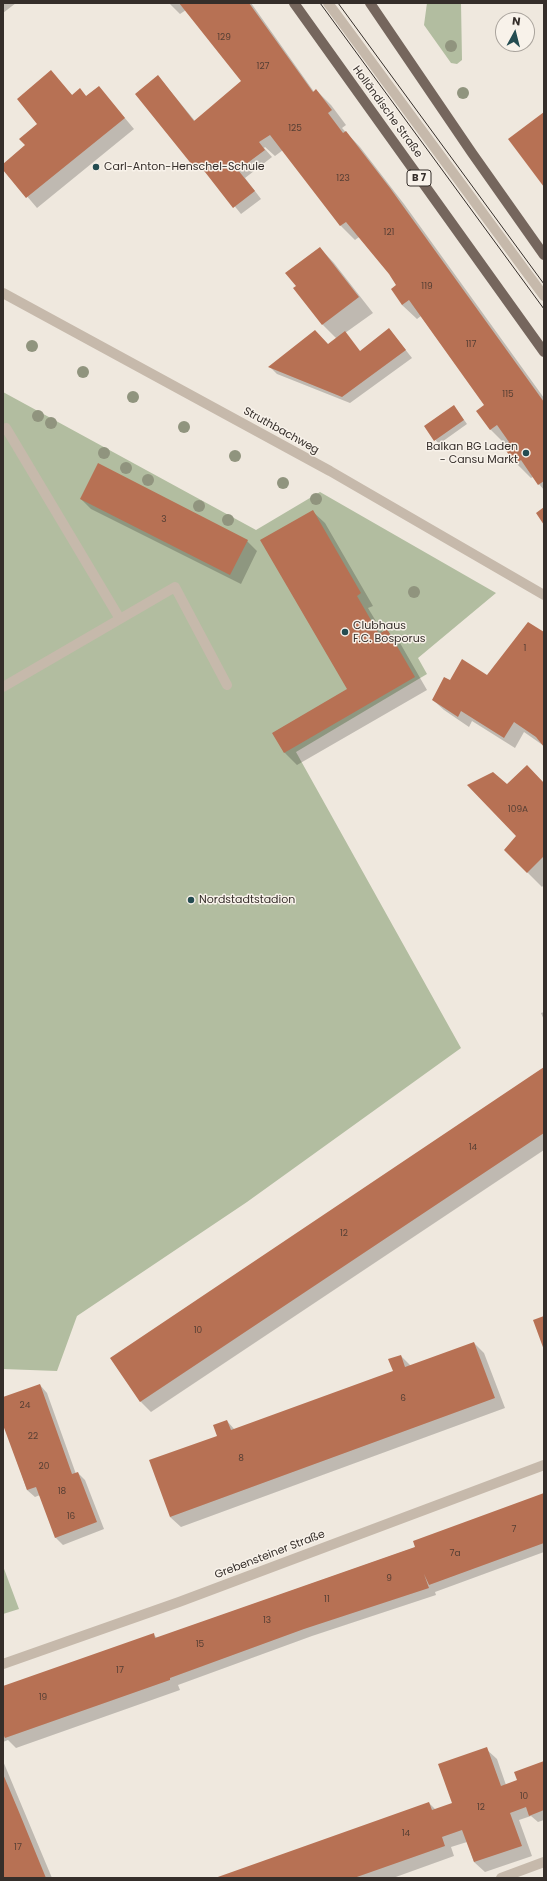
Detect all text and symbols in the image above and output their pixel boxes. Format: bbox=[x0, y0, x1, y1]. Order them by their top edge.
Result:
north arrow bbox=[495, 12, 535, 52]
text: N bbox=[511, 13, 521, 30]
house number: 129 bbox=[217, 33, 231, 43]
house number: 127 bbox=[257, 62, 269, 72]
street label: Holländische Straße bbox=[349, 64, 425, 160]
house number: 125 bbox=[288, 124, 302, 134]
place label: Carl-Anton-Henschel-Schule bbox=[104, 160, 265, 174]
marker: Carl-Anton-Henschel-Schule bbox=[91, 162, 101, 172]
road number: B 7 bbox=[407, 170, 431, 186]
house number: 123 bbox=[336, 174, 350, 184]
house number: 121 bbox=[384, 228, 394, 238]
house number: 119 bbox=[421, 282, 433, 292]
house number: 117 bbox=[466, 340, 476, 350]
house number: 115 bbox=[502, 390, 514, 400]
street label: Struthbachweg bbox=[241, 405, 321, 457]
place label: Balkan BG Laden - Cansu Markt bbox=[426, 440, 518, 466]
marker: Balkan BG Laden - Cansu Markt bbox=[521, 448, 531, 458]
house number: 3 bbox=[161, 515, 167, 525]
place label: Clubhaus F.C. Bosporus bbox=[353, 619, 425, 645]
marker: Clubhaus F.C. Bosporus bbox=[340, 627, 350, 637]
house number: 1 bbox=[524, 644, 526, 654]
house number: 109A bbox=[508, 805, 528, 815]
place label: Nordstadtstadion bbox=[199, 893, 295, 907]
marker: Nordstadtstadion bbox=[186, 895, 196, 905]
house number: 14 bbox=[469, 1143, 477, 1153]
house number: 12 bbox=[340, 1229, 348, 1239]
house number: 10 bbox=[194, 1326, 202, 1336]
house number: 6 bbox=[400, 1394, 406, 1404]
house number: 24 bbox=[20, 1401, 30, 1411]
house number: 22 bbox=[28, 1432, 38, 1442]
house number: 8 bbox=[238, 1454, 244, 1464]
house number: 20 bbox=[39, 1462, 49, 1472]
house number: 18 bbox=[58, 1487, 66, 1497]
house number: 16 bbox=[67, 1512, 75, 1522]
house number: 7 bbox=[512, 1525, 516, 1535]
street label: Grebensteiner Straße bbox=[213, 1528, 327, 1582]
house number: 7a bbox=[450, 1549, 460, 1559]
house number: 9 bbox=[386, 1574, 392, 1584]
house number: 11 bbox=[324, 1595, 330, 1605]
house number: 13 bbox=[263, 1616, 271, 1626]
house number: 15 bbox=[196, 1640, 204, 1650]
house number: 17 bbox=[116, 1666, 124, 1676]
house number: 19 bbox=[39, 1693, 47, 1703]
house number: 10 bbox=[520, 1792, 528, 1802]
house number: 12 bbox=[477, 1803, 485, 1813]
house number: 14 bbox=[402, 1829, 410, 1839]
house number: 17 bbox=[14, 1843, 22, 1853]

